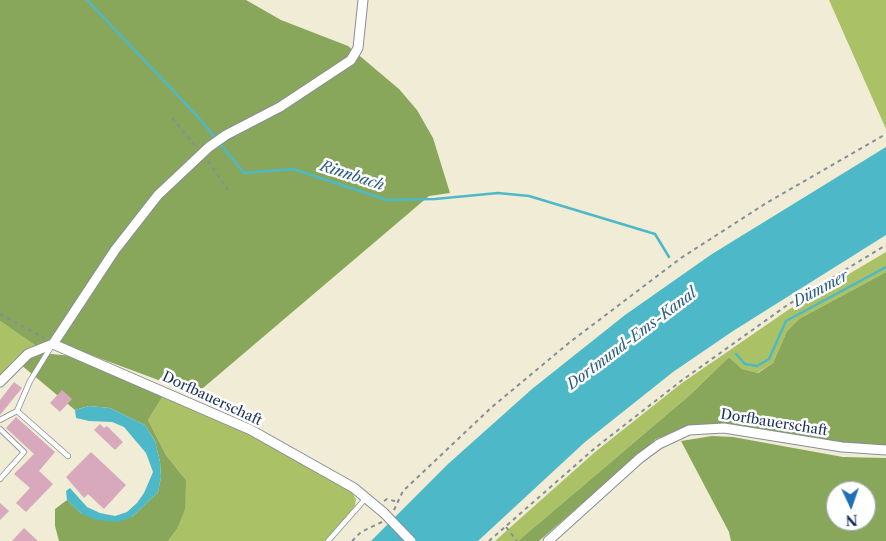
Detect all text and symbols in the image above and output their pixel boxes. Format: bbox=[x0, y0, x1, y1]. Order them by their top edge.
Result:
water label: Rinnbach bbox=[318, 157, 386, 195]
water label: Dümmer bbox=[790, 267, 852, 311]
water label: Dortmund-Ems-Kanal bbox=[564, 284, 700, 394]
street label: Dorfbauerschaft bbox=[159, 369, 265, 429]
street label: Dorfbauerschaft bbox=[719, 406, 829, 440]
north arrow bbox=[826, 481, 876, 531]
text: N bbox=[845, 511, 858, 529]

